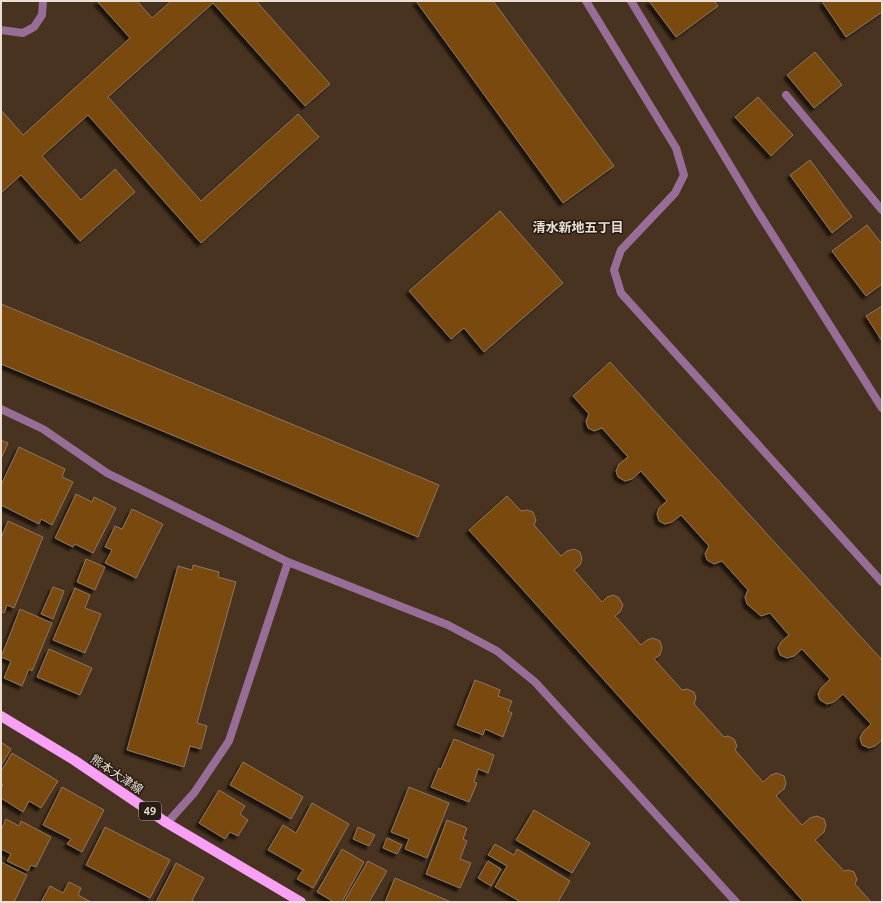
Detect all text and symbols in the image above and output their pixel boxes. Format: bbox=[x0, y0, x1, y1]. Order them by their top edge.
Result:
district label: 清水新地五丁目 bbox=[532, 220, 624, 234]
street label: 熊本大津線 bbox=[88, 752, 146, 796]
road number: 49 bbox=[139, 802, 161, 820]

